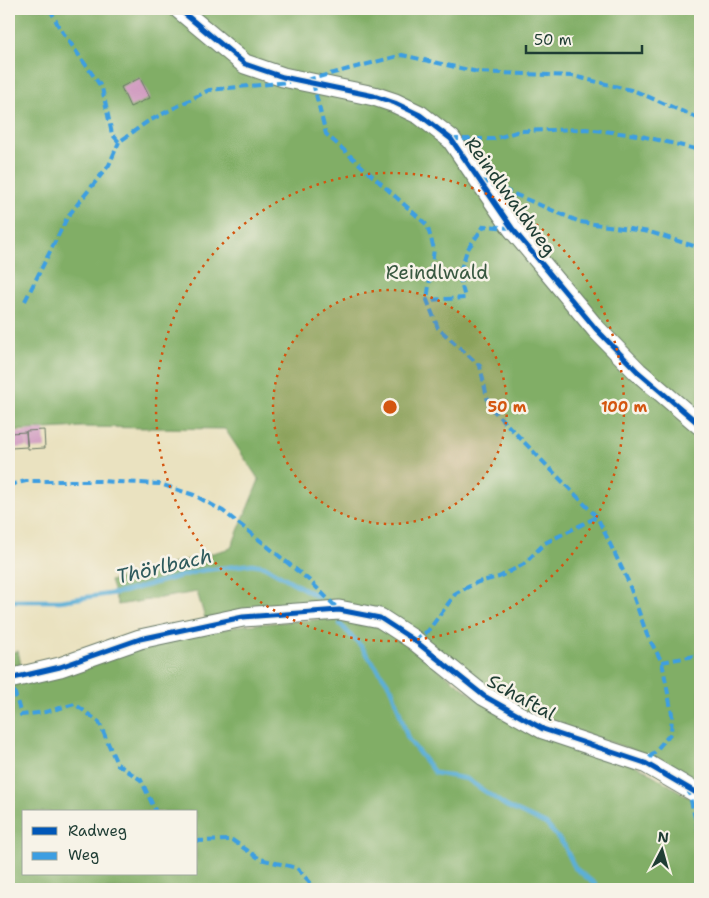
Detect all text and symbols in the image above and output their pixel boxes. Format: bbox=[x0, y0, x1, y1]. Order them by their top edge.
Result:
scale bar bbox=[526, 22, 643, 54]
text: 50 m bbox=[534, 30, 572, 50]
street label: Reindlwaldweg bbox=[459, 132, 562, 261]
park label: Reindlwald bbox=[386, 260, 488, 285]
text: 50 m bbox=[488, 397, 527, 417]
text: 100 m bbox=[601, 397, 647, 417]
centre of rings bbox=[381, 398, 399, 416]
water label: Thörlbach bbox=[113, 542, 215, 590]
street label: Schaftal bbox=[483, 668, 561, 727]
legend bbox=[22, 810, 198, 876]
text: Radweg bbox=[68, 821, 127, 841]
north arrow bbox=[636, 826, 686, 876]
text: N bbox=[657, 828, 670, 847]
text: Weg bbox=[68, 845, 99, 865]

